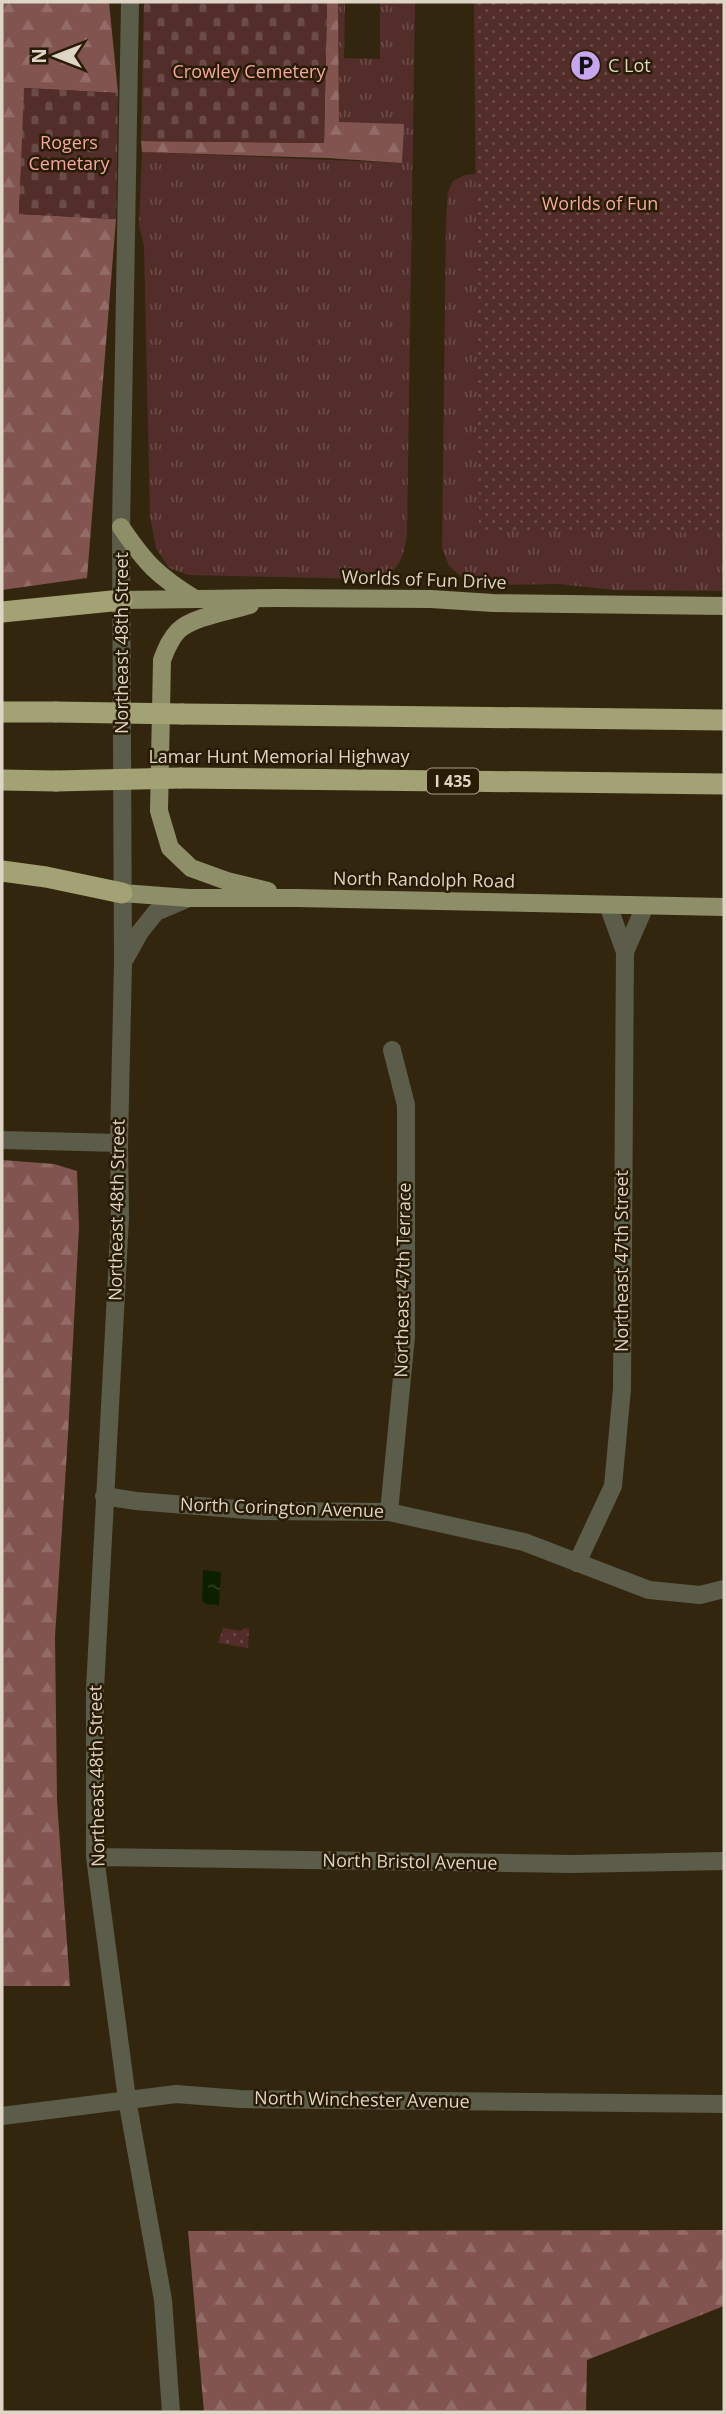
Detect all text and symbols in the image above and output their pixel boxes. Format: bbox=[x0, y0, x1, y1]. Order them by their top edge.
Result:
north arrow bbox=[21, 21, 91, 91]
text: N bbox=[26, 48, 52, 64]
parking icon: C Lot bbox=[568, 49, 602, 83]
place label: C Lot bbox=[608, 53, 651, 77]
park label: Crowley Cemetery bbox=[173, 59, 326, 83]
park label: Rogers Cemetary bbox=[28, 130, 110, 175]
park label: Worlds of Fun bbox=[542, 191, 658, 215]
street label: Northeast 48th Street bbox=[109, 552, 133, 734]
street label: Worlds of Fun Drive bbox=[341, 564, 507, 594]
street label: Lamar Hunt Memorial Highway bbox=[148, 744, 411, 768]
road number: I 435 bbox=[427, 768, 479, 794]
street label: North Randolph Road bbox=[333, 865, 515, 893]
street label: Northeast 48th Street bbox=[102, 1119, 130, 1301]
street label: Northeast 47th Street bbox=[609, 1170, 633, 1352]
street label: Northeast 47th Terrace bbox=[388, 1182, 416, 1378]
street label: North Corington Avenue bbox=[179, 1491, 385, 1523]
street label: Northeast 48th Street bbox=[82, 1685, 110, 1867]
street label: North Bristol Avenue bbox=[322, 1847, 498, 1875]
street label: North Winchester Avenue bbox=[254, 2085, 470, 2113]

